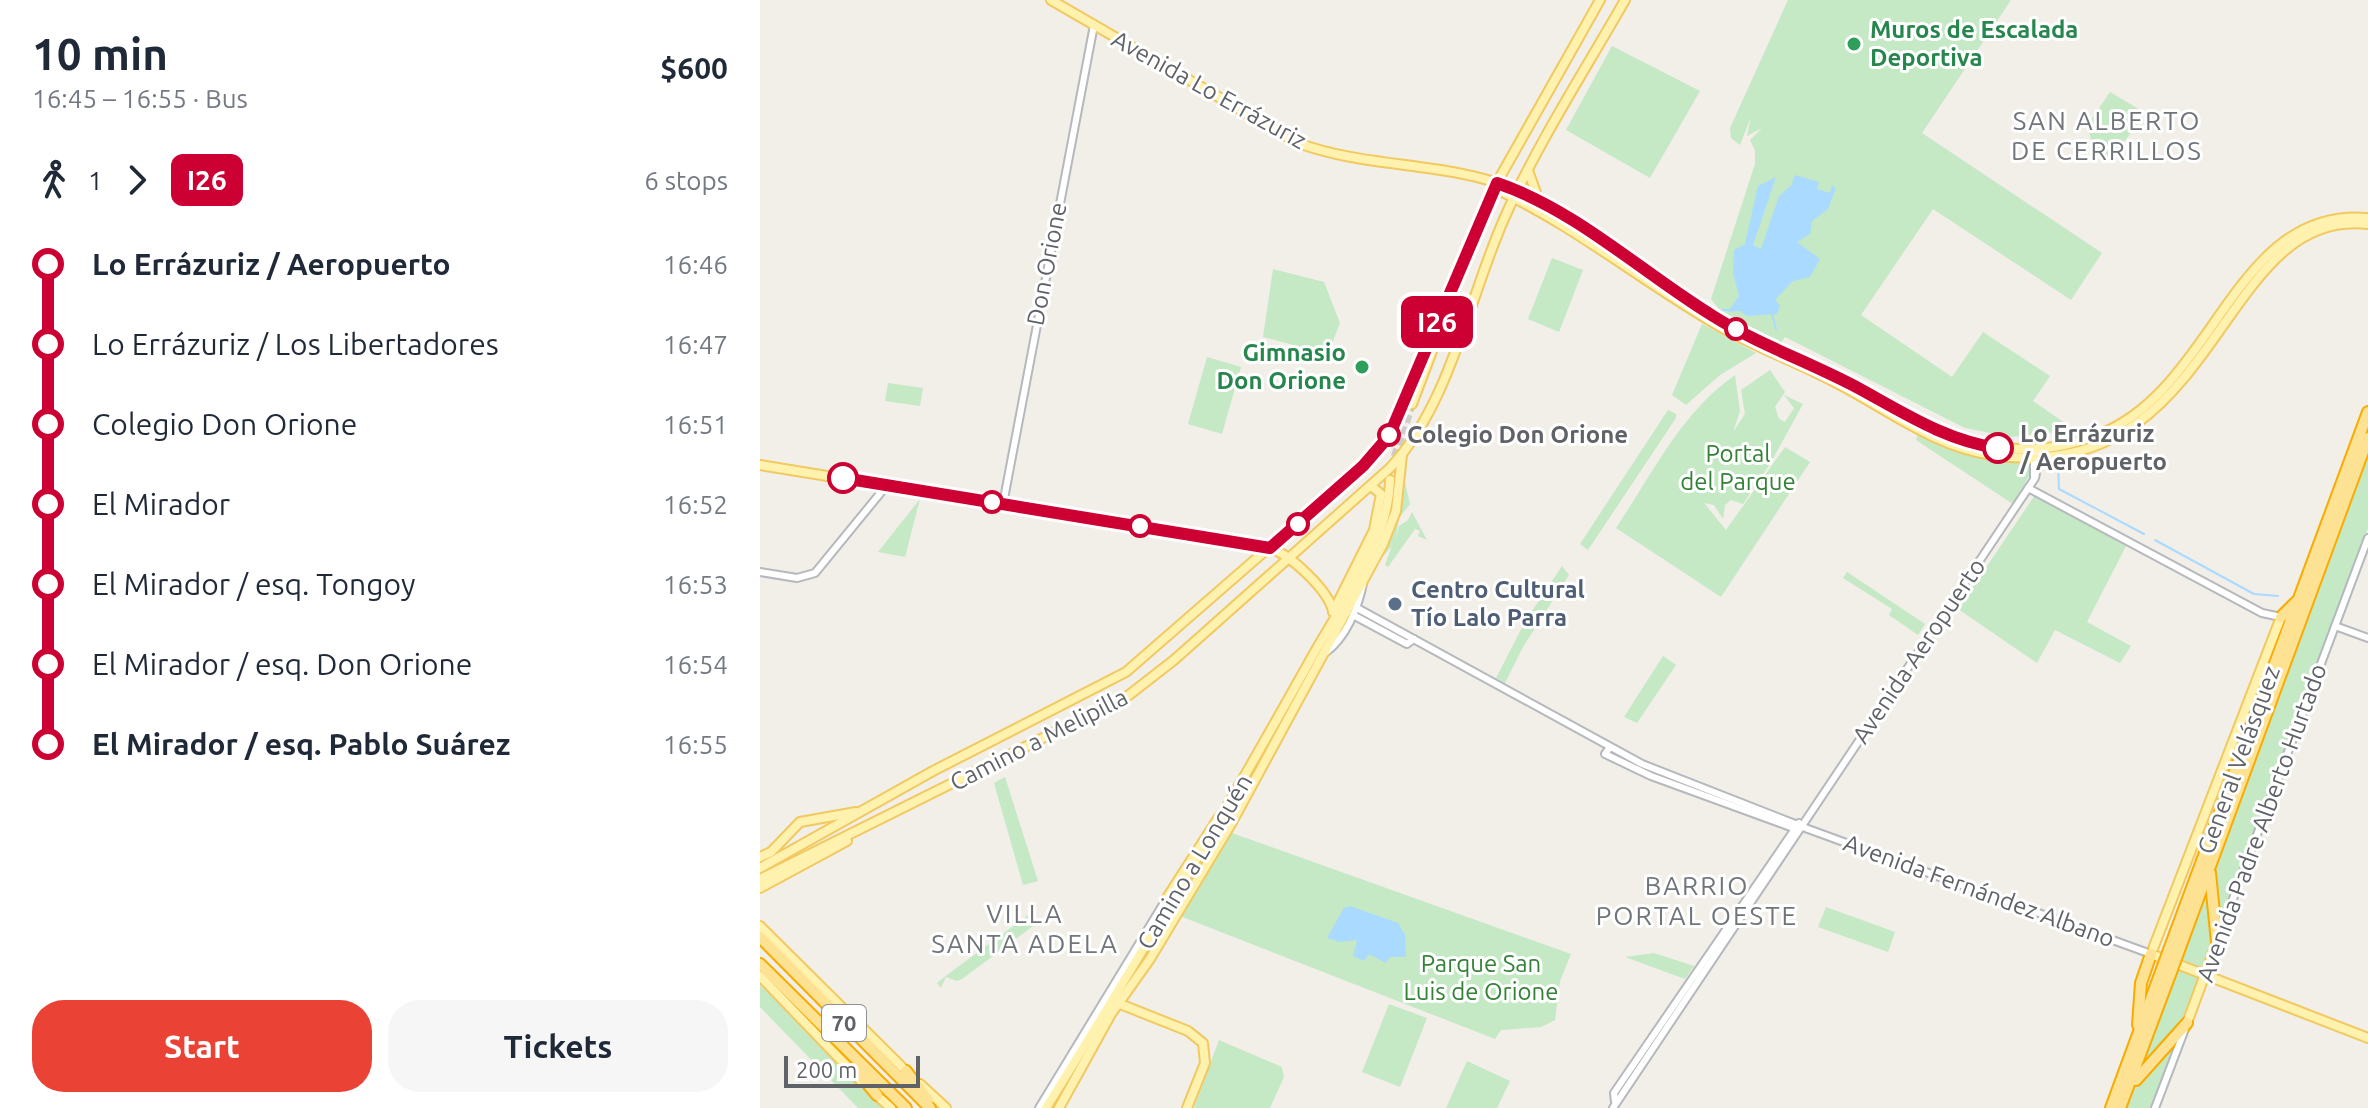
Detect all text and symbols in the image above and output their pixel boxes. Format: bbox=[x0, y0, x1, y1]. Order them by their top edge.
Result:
place label: Muros de Escalada Deportiva bbox=[1870, 16, 2078, 71]
street label: Avenida Lo Errázuriz bbox=[1107, 25, 1311, 154]
text: 10 min bbox=[32, 29, 168, 78]
marker: Muros de Escalada Deportiva bbox=[1845, 35, 1863, 53]
text: $600 bbox=[660, 51, 728, 85]
text: 16:45 – 16:55 · Bus bbox=[32, 84, 248, 113]
district label: SAN ALBERTO DE CERRILLOS bbox=[2011, 106, 2203, 165]
icon: walk bbox=[32, 158, 76, 202]
icon: forward bbox=[115, 158, 159, 202]
text: I26 bbox=[187, 164, 227, 195]
text: 1 bbox=[88, 166, 103, 195]
text: 6 stops bbox=[644, 166, 728, 195]
street label: Don Orione bbox=[1021, 200, 1072, 328]
text: Lo Errázuriz / Aeropuerto bbox=[92, 247, 451, 281]
text: 16:46 bbox=[663, 250, 728, 279]
line badge: I26 bbox=[1391, 296, 1483, 348]
text: I26 bbox=[1417, 306, 1457, 337]
unlabelled marker bbox=[1725, 318, 1747, 340]
text: Lo Errázuriz / Los Libertadores bbox=[92, 327, 499, 361]
text: 16:47 bbox=[663, 330, 728, 359]
place label: Gimnasio Don Orione bbox=[1217, 339, 1346, 394]
marker: Gimnasio Don Orione bbox=[1353, 358, 1371, 376]
text: Colegio Don Orione bbox=[92, 407, 357, 441]
text: 16:51 bbox=[663, 410, 728, 439]
place label: Lo Errázuriz / Aeropuerto bbox=[2019, 420, 2167, 475]
place label: Colegio Don Orione bbox=[1407, 421, 1628, 448]
marker: Colegio Don Orione bbox=[1378, 424, 1400, 446]
marker: Lo Errázuriz / Aeropuerto bbox=[1983, 433, 2013, 463]
park label: Portal del Parque bbox=[1680, 440, 1796, 495]
unlabelled marker bbox=[828, 463, 858, 493]
text: El Mirador bbox=[92, 487, 230, 521]
text: 16:52 bbox=[663, 490, 728, 519]
unlabelled marker bbox=[981, 491, 1003, 513]
unlabelled marker bbox=[1287, 513, 1309, 535]
unlabelled marker bbox=[1129, 515, 1151, 537]
street label: Avenida Aeropuerto bbox=[1847, 553, 1990, 748]
text: El Mirador / esq. Tongoy bbox=[92, 567, 415, 601]
text: 16:53 bbox=[663, 570, 728, 599]
place label: Centro Cultural Tío Lalo Parra bbox=[1411, 576, 1585, 631]
marker: Centro Cultural Tío Lalo Parra bbox=[1386, 595, 1404, 613]
text: El Mirador / esq. Don Orione bbox=[92, 647, 472, 681]
text: 16:54 bbox=[663, 650, 728, 679]
street label: Avenida Padre Alberto Hurtado bbox=[2191, 660, 2332, 986]
street label: General Velásquez bbox=[2192, 662, 2285, 858]
street label: Camino a Melipilla bbox=[945, 683, 1132, 796]
text: El Mirador / esq. Pablo Suárez bbox=[92, 727, 511, 761]
text: 16:55 bbox=[663, 730, 728, 759]
street label: Camino a Lonquén bbox=[1132, 769, 1257, 954]
street label: Avenida Fernández Albano bbox=[1840, 829, 2118, 952]
district label: BARRIO PORTAL OESTE bbox=[1596, 871, 1798, 930]
district label: VILLA SANTA ADELA bbox=[931, 899, 1119, 958]
park label: Parque San Luis de Orione bbox=[1404, 950, 1559, 1005]
button: Start bbox=[32, 1000, 372, 1092]
button: Tickets bbox=[388, 1000, 728, 1092]
road number: 70 bbox=[822, 1005, 866, 1041]
scale bar bbox=[784, 1052, 920, 1088]
text: 200 m bbox=[796, 1057, 857, 1082]

